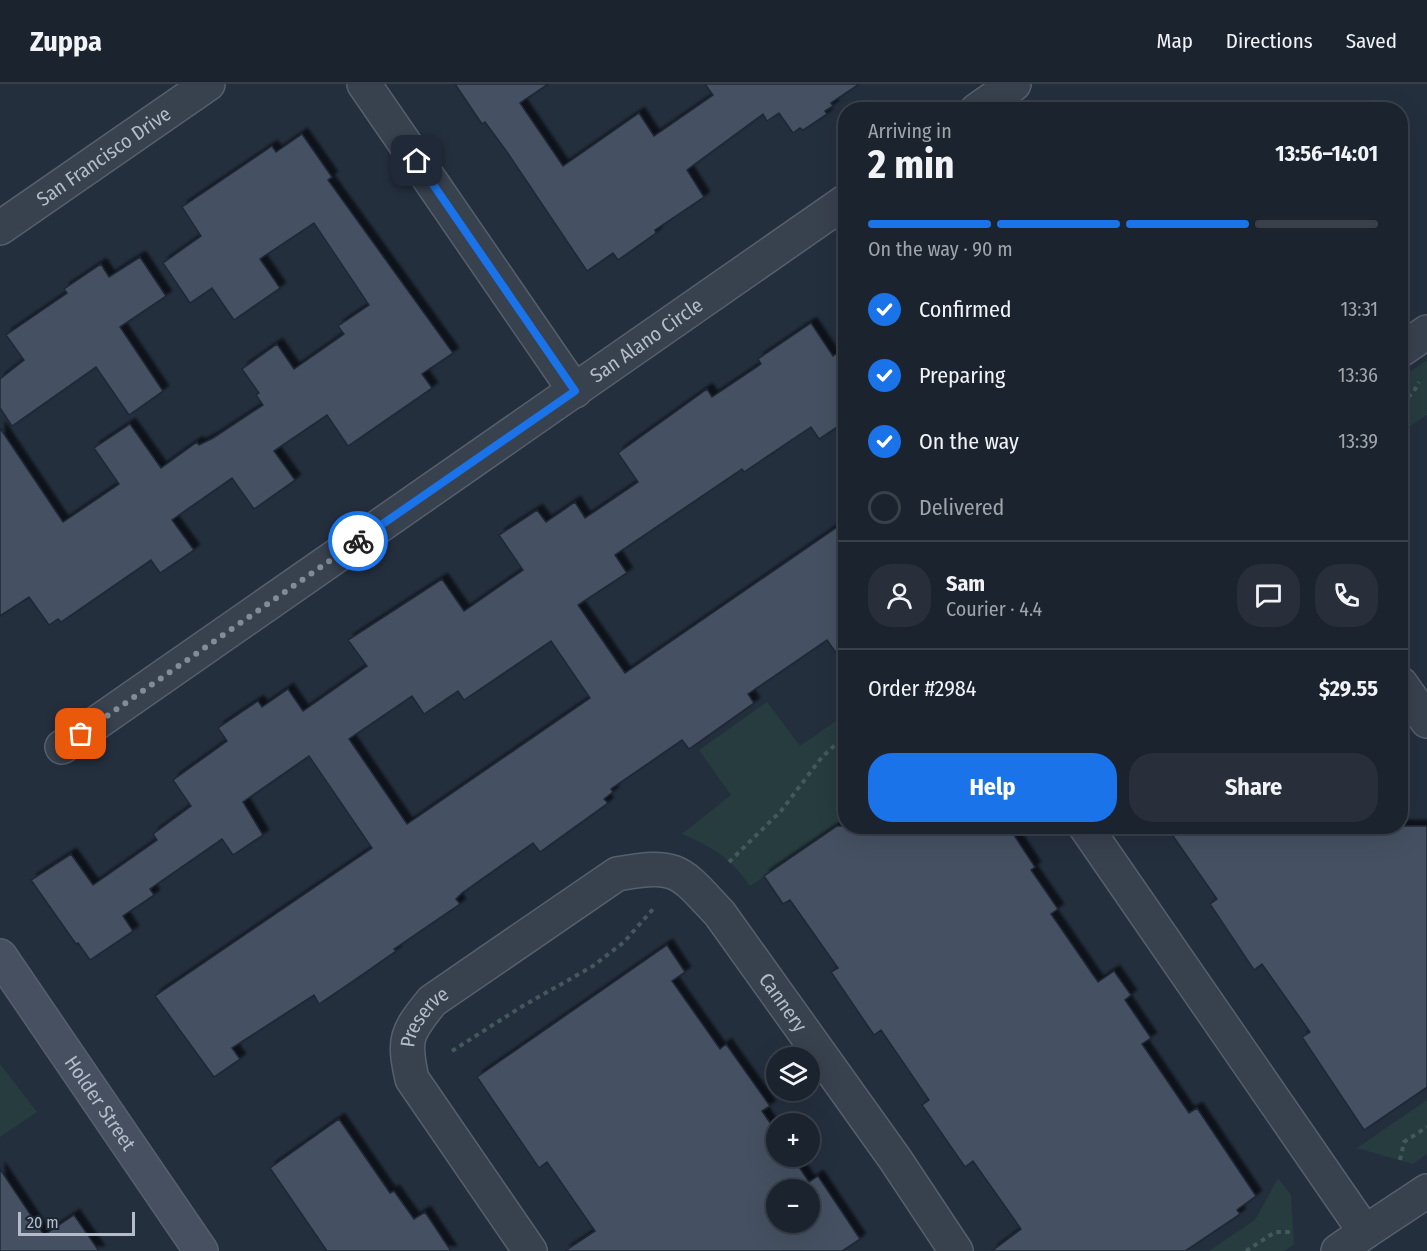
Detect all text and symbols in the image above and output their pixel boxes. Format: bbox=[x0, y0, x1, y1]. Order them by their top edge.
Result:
text: Zuppa bbox=[30, 25, 102, 58]
text: Map bbox=[1156, 28, 1193, 54]
text: Directions bbox=[1226, 28, 1313, 54]
text: Saved bbox=[1346, 28, 1397, 54]
street label: San Francisco Drive bbox=[32, 102, 175, 211]
text: Arriving in bbox=[868, 119, 952, 143]
pin bbox=[391, 135, 442, 186]
text: 13:56–14:01 bbox=[1275, 140, 1378, 167]
text: 2 min bbox=[868, 142, 954, 188]
icon: home bbox=[400, 144, 433, 177]
text: On the way · 90 m bbox=[868, 237, 1013, 261]
street label: San Alano Circle bbox=[585, 293, 707, 388]
icon: check bbox=[868, 293, 901, 326]
text: Confirmed bbox=[919, 296, 1012, 323]
text: 13:31 bbox=[1340, 297, 1378, 321]
icon: check bbox=[868, 359, 901, 392]
text: Preparing bbox=[919, 362, 1005, 389]
text: 13:36 bbox=[1338, 363, 1378, 387]
icon: check bbox=[868, 425, 901, 458]
text: On the way bbox=[919, 428, 1019, 455]
text: 13:39 bbox=[1338, 429, 1378, 453]
text: Delivered bbox=[919, 494, 1004, 521]
courier bbox=[328, 511, 388, 571]
icon: bike bbox=[342, 525, 375, 558]
button: person bbox=[868, 564, 931, 627]
button: chat bbox=[1237, 564, 1300, 627]
button: phone bbox=[1315, 564, 1378, 627]
text: Sam bbox=[946, 570, 985, 597]
text: Courier · 4.4 bbox=[946, 597, 1042, 621]
text: Order #2984 bbox=[868, 675, 976, 702]
text: $29.55 bbox=[1319, 675, 1378, 702]
pin bbox=[55, 708, 106, 759]
icon: bag bbox=[64, 717, 97, 750]
button: Help bbox=[868, 753, 1117, 822]
button: Share bbox=[1129, 753, 1378, 822]
street label: Cannery bbox=[754, 968, 812, 1036]
street label: Preserve bbox=[395, 981, 453, 1049]
map controls bbox=[766, 1047, 820, 1233]
button: layers bbox=[766, 1047, 820, 1101]
street label: Holder Street bbox=[60, 1051, 141, 1155]
button: + bbox=[766, 1113, 820, 1167]
button: − bbox=[766, 1179, 820, 1233]
scale bar bbox=[18, 1209, 135, 1236]
text: 20 m bbox=[27, 1213, 58, 1232]

